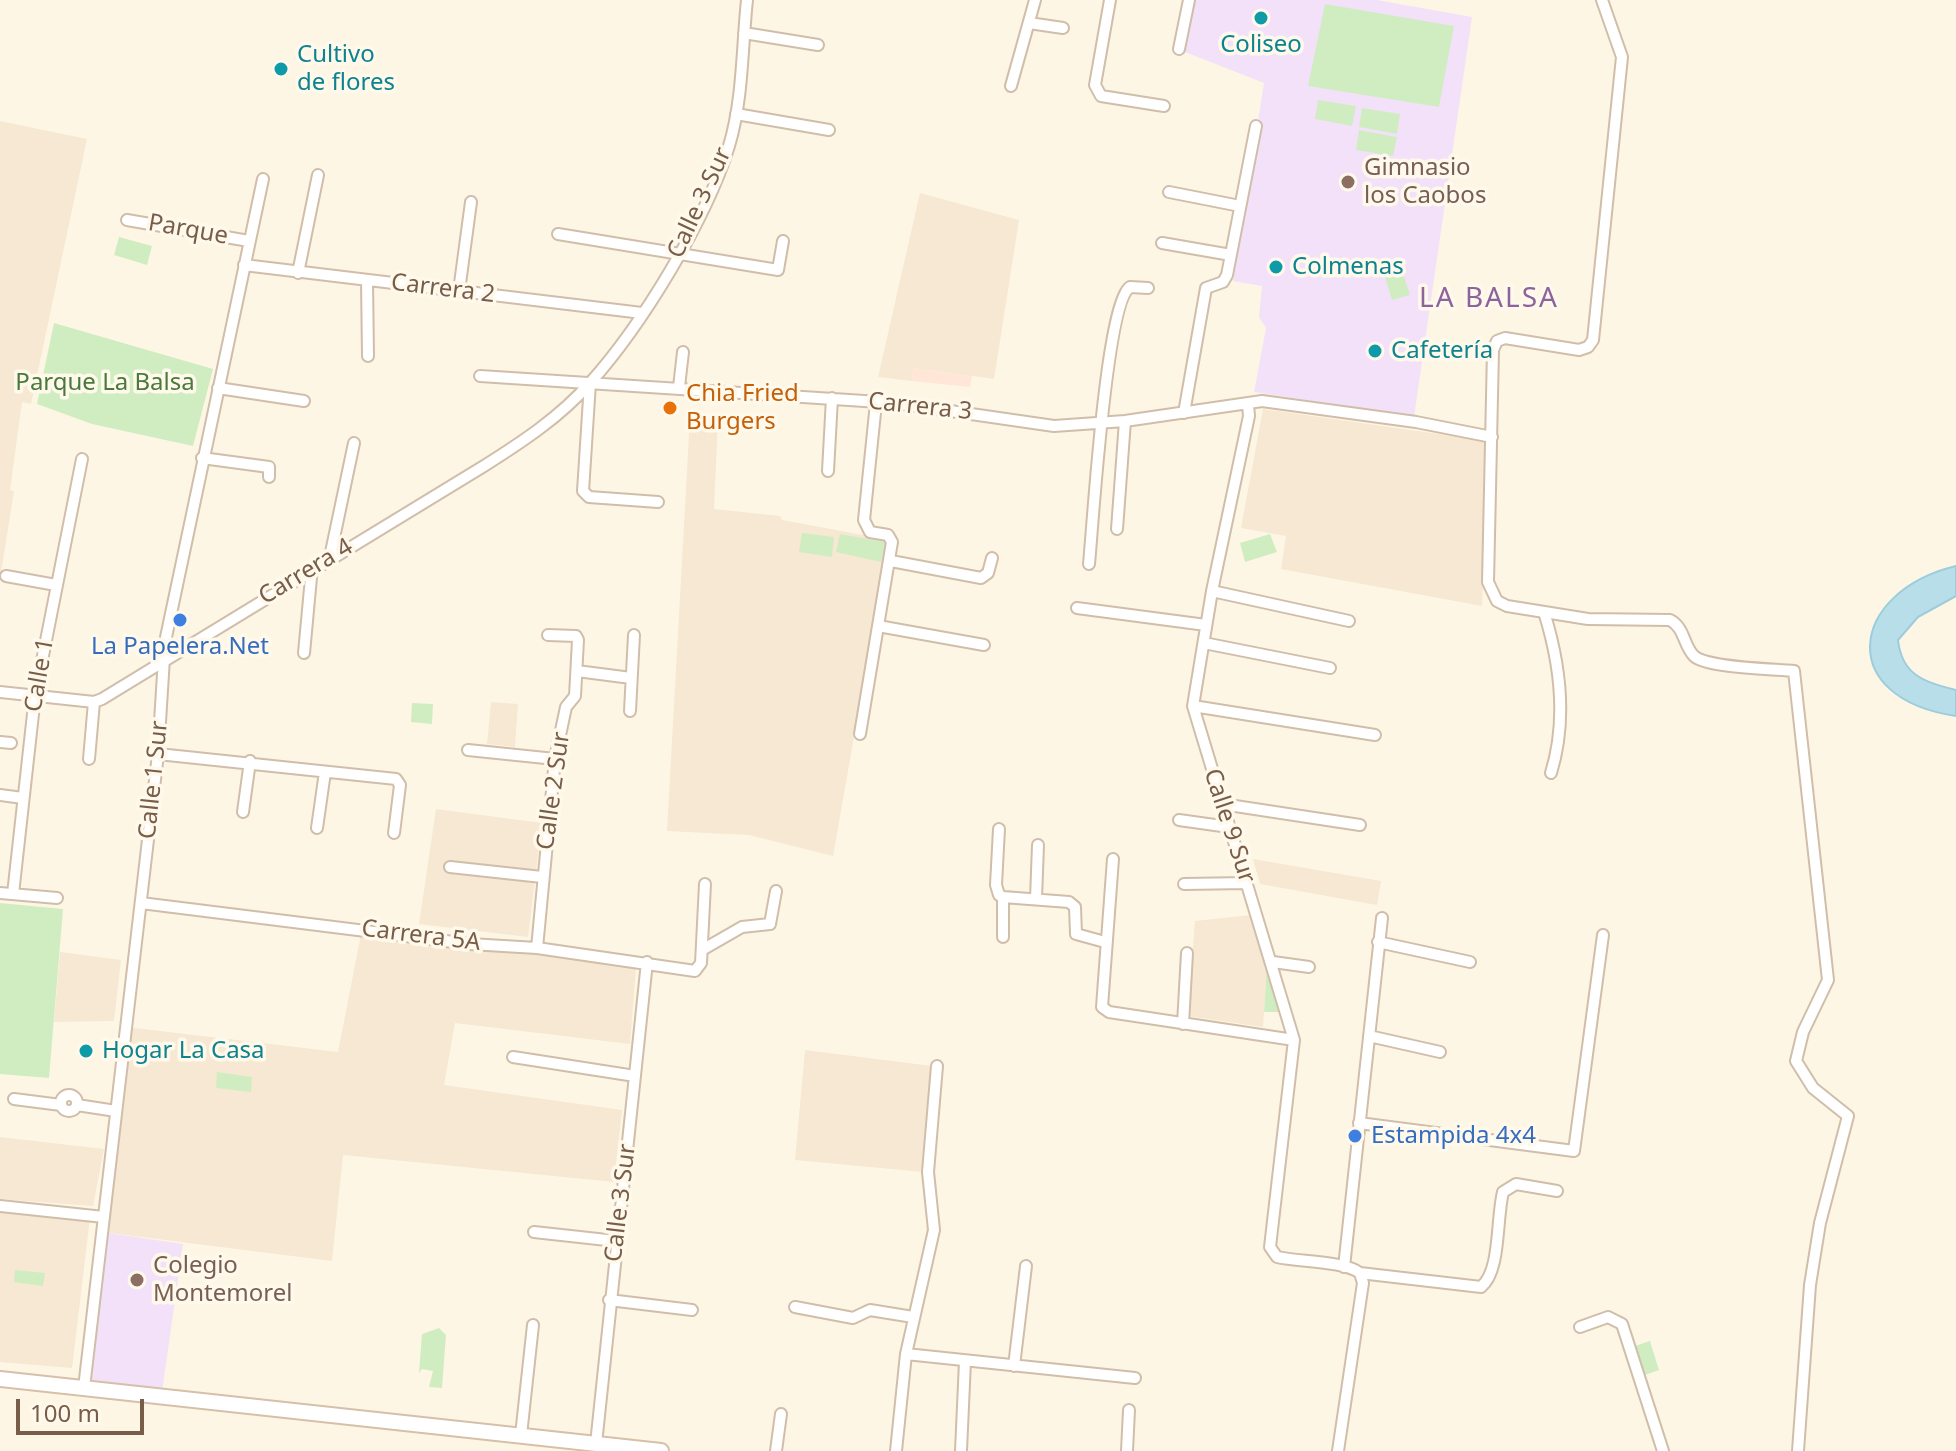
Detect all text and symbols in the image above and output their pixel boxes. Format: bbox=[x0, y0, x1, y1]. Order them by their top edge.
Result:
marker: Coliseo bbox=[1252, 9, 1270, 27]
place label: Coliseo bbox=[1220, 31, 1302, 59]
place label: Cultivo de flores bbox=[297, 41, 395, 97]
marker: Cultivo de flores bbox=[272, 60, 290, 78]
street label: Calle 3 Sur bbox=[662, 143, 738, 263]
place label: Gimnasio los Caobos bbox=[1364, 154, 1486, 210]
marker: Gimnasio los Caobos bbox=[1339, 173, 1357, 191]
street label: Parque bbox=[146, 209, 230, 251]
place label: Colmenas bbox=[1292, 253, 1404, 281]
marker: Colmenas bbox=[1267, 258, 1285, 276]
street label: Carrera 2 bbox=[389, 268, 497, 310]
district label: LA BALSA bbox=[1419, 282, 1559, 316]
place label: Cafetería bbox=[1391, 337, 1493, 365]
marker: Cafetería bbox=[1366, 342, 1384, 360]
park label: Parque La Balsa bbox=[15, 369, 195, 397]
place label: Chia Fried Burgers bbox=[686, 380, 799, 436]
street label: Carrera 3 bbox=[867, 387, 973, 427]
marker: Chia Fried Burgers bbox=[661, 399, 679, 417]
street label: Carrera 4 bbox=[254, 533, 358, 611]
marker: La Papelera.Net bbox=[171, 611, 189, 629]
place label: La Papelera.Net bbox=[91, 633, 269, 661]
street label: Calle 1 bbox=[19, 636, 61, 714]
street label: Calle 1 Sur bbox=[133, 719, 175, 841]
street label: Calle 2 Sur bbox=[531, 730, 577, 852]
street label: Calle 9 Sur bbox=[1197, 765, 1261, 887]
street label: Carrera 5A bbox=[360, 914, 482, 958]
place label: Hogar La Casa bbox=[102, 1037, 265, 1065]
marker: Hogar La Casa bbox=[77, 1042, 95, 1060]
place label: Estampida 4x4 bbox=[1371, 1122, 1536, 1150]
marker: Estampida 4x4 bbox=[1346, 1127, 1364, 1145]
street label: Calle 3 Sur bbox=[599, 1142, 643, 1264]
place label: Colegio Montemorel bbox=[153, 1252, 292, 1308]
marker: Colegio Montemorel bbox=[128, 1271, 146, 1289]
scale bar bbox=[20, 1383, 148, 1433]
text: 100 m bbox=[30, 1396, 100, 1429]

